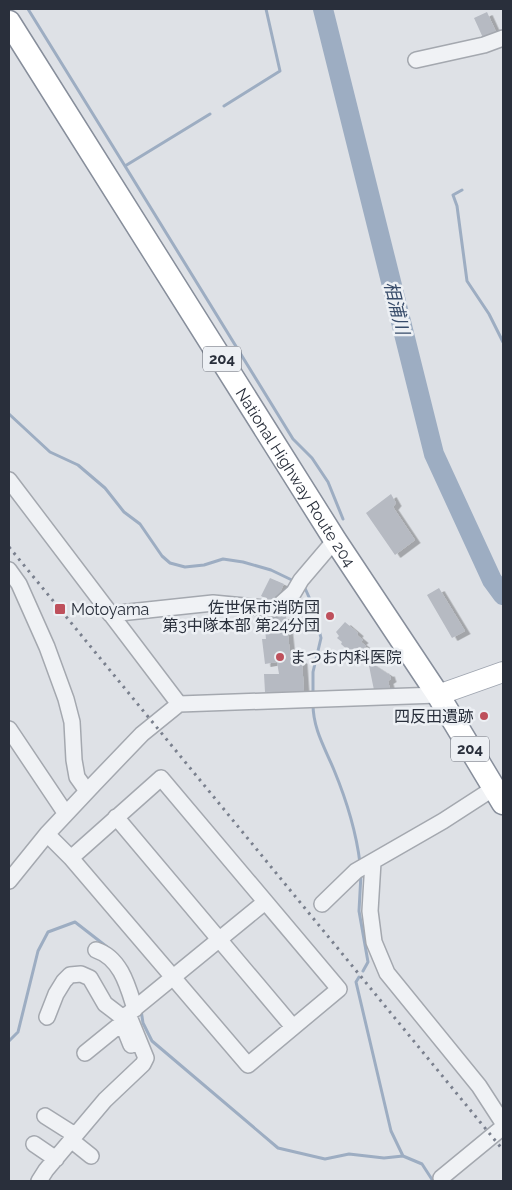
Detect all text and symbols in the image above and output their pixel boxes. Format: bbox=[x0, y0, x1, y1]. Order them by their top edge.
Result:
water label: 相浦川 bbox=[380, 279, 414, 339]
road number: 204 bbox=[203, 346, 241, 372]
street label: National Highway Route 204 bbox=[232, 384, 360, 570]
place label: 佐世保市消防団 第3中隊本部 第24分団 bbox=[162, 598, 320, 635]
place label: Motoyama bbox=[71, 600, 149, 619]
marker: Motoyama bbox=[53, 602, 67, 616]
marker: 佐世保市消防団 第3中隊本部 第24分団 bbox=[324, 610, 336, 622]
place label: まつお内科医院 bbox=[290, 648, 402, 667]
marker: まつお内科医院 bbox=[274, 651, 286, 663]
place label: 四反田遺跡 bbox=[394, 707, 474, 726]
marker: 四反田遺跡 bbox=[478, 710, 490, 722]
road number: 204 bbox=[451, 736, 489, 762]

